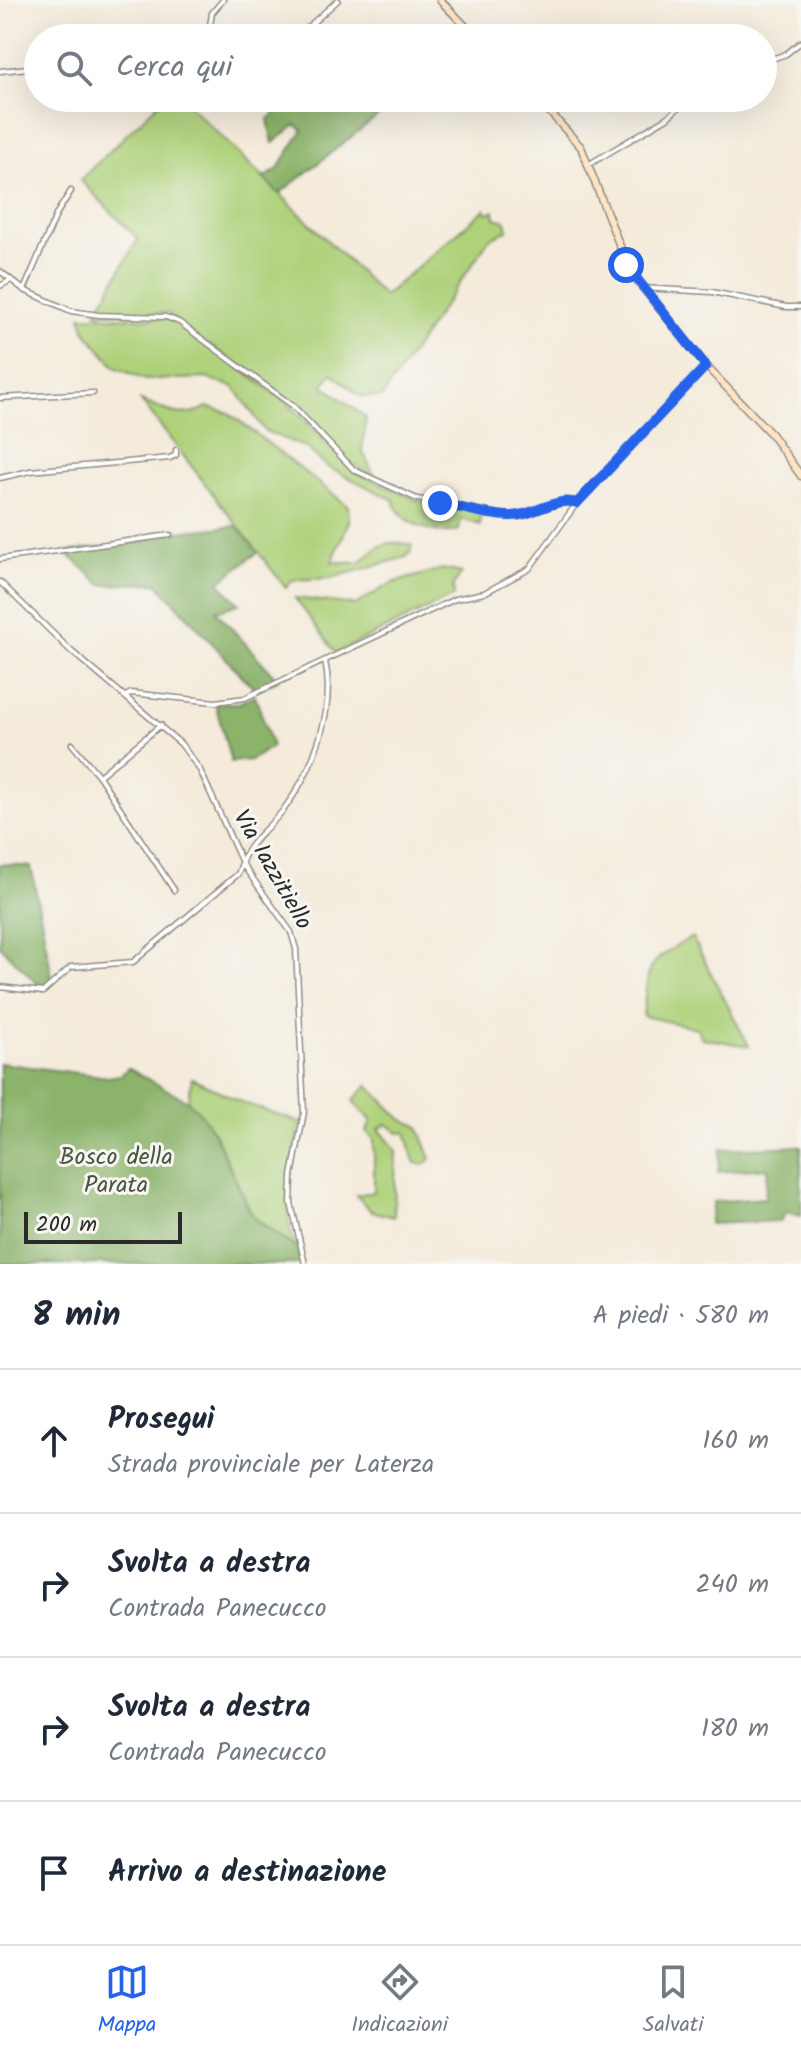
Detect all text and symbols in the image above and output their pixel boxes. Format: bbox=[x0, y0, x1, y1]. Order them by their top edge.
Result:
search box bbox=[24, 24, 777, 112]
text: Cerca qui bbox=[116, 44, 233, 92]
icon: search bbox=[52, 46, 96, 90]
route start bbox=[608, 247, 644, 283]
route end bbox=[422, 485, 458, 521]
street label: Via Iazzitiello bbox=[222, 803, 322, 938]
park label: Bosco della Parata bbox=[59, 1138, 173, 1205]
scale bar bbox=[24, 1208, 182, 1244]
text: 200 m bbox=[36, 1208, 97, 1243]
text: 8 min bbox=[32, 1289, 121, 1343]
text: A piedi · 580 m bbox=[593, 1295, 769, 1337]
text: Prosegui bbox=[108, 1396, 214, 1444]
icon: ahead bbox=[32, 1419, 76, 1463]
text: 160 m bbox=[702, 1420, 769, 1462]
text: Strada provinciale per Laterza bbox=[108, 1444, 434, 1486]
text: Svolta a destra bbox=[108, 1540, 311, 1588]
icon: right bbox=[32, 1563, 76, 1607]
text: 240 m bbox=[695, 1564, 769, 1606]
text: Contrada Panecucco bbox=[108, 1588, 327, 1630]
text: Svolta a destra bbox=[108, 1684, 311, 1732]
icon: right bbox=[32, 1707, 76, 1751]
text: 180 m bbox=[701, 1708, 769, 1750]
text: Contrada Panecucco bbox=[108, 1732, 327, 1774]
text: Arrivo a destinazione bbox=[108, 1849, 386, 1897]
icon: arrive bbox=[32, 1851, 76, 1895]
tab: Mappa bbox=[97, 1960, 156, 2043]
tab: Indicazioni bbox=[351, 1960, 448, 2043]
tab: Salvati bbox=[643, 1960, 704, 2043]

